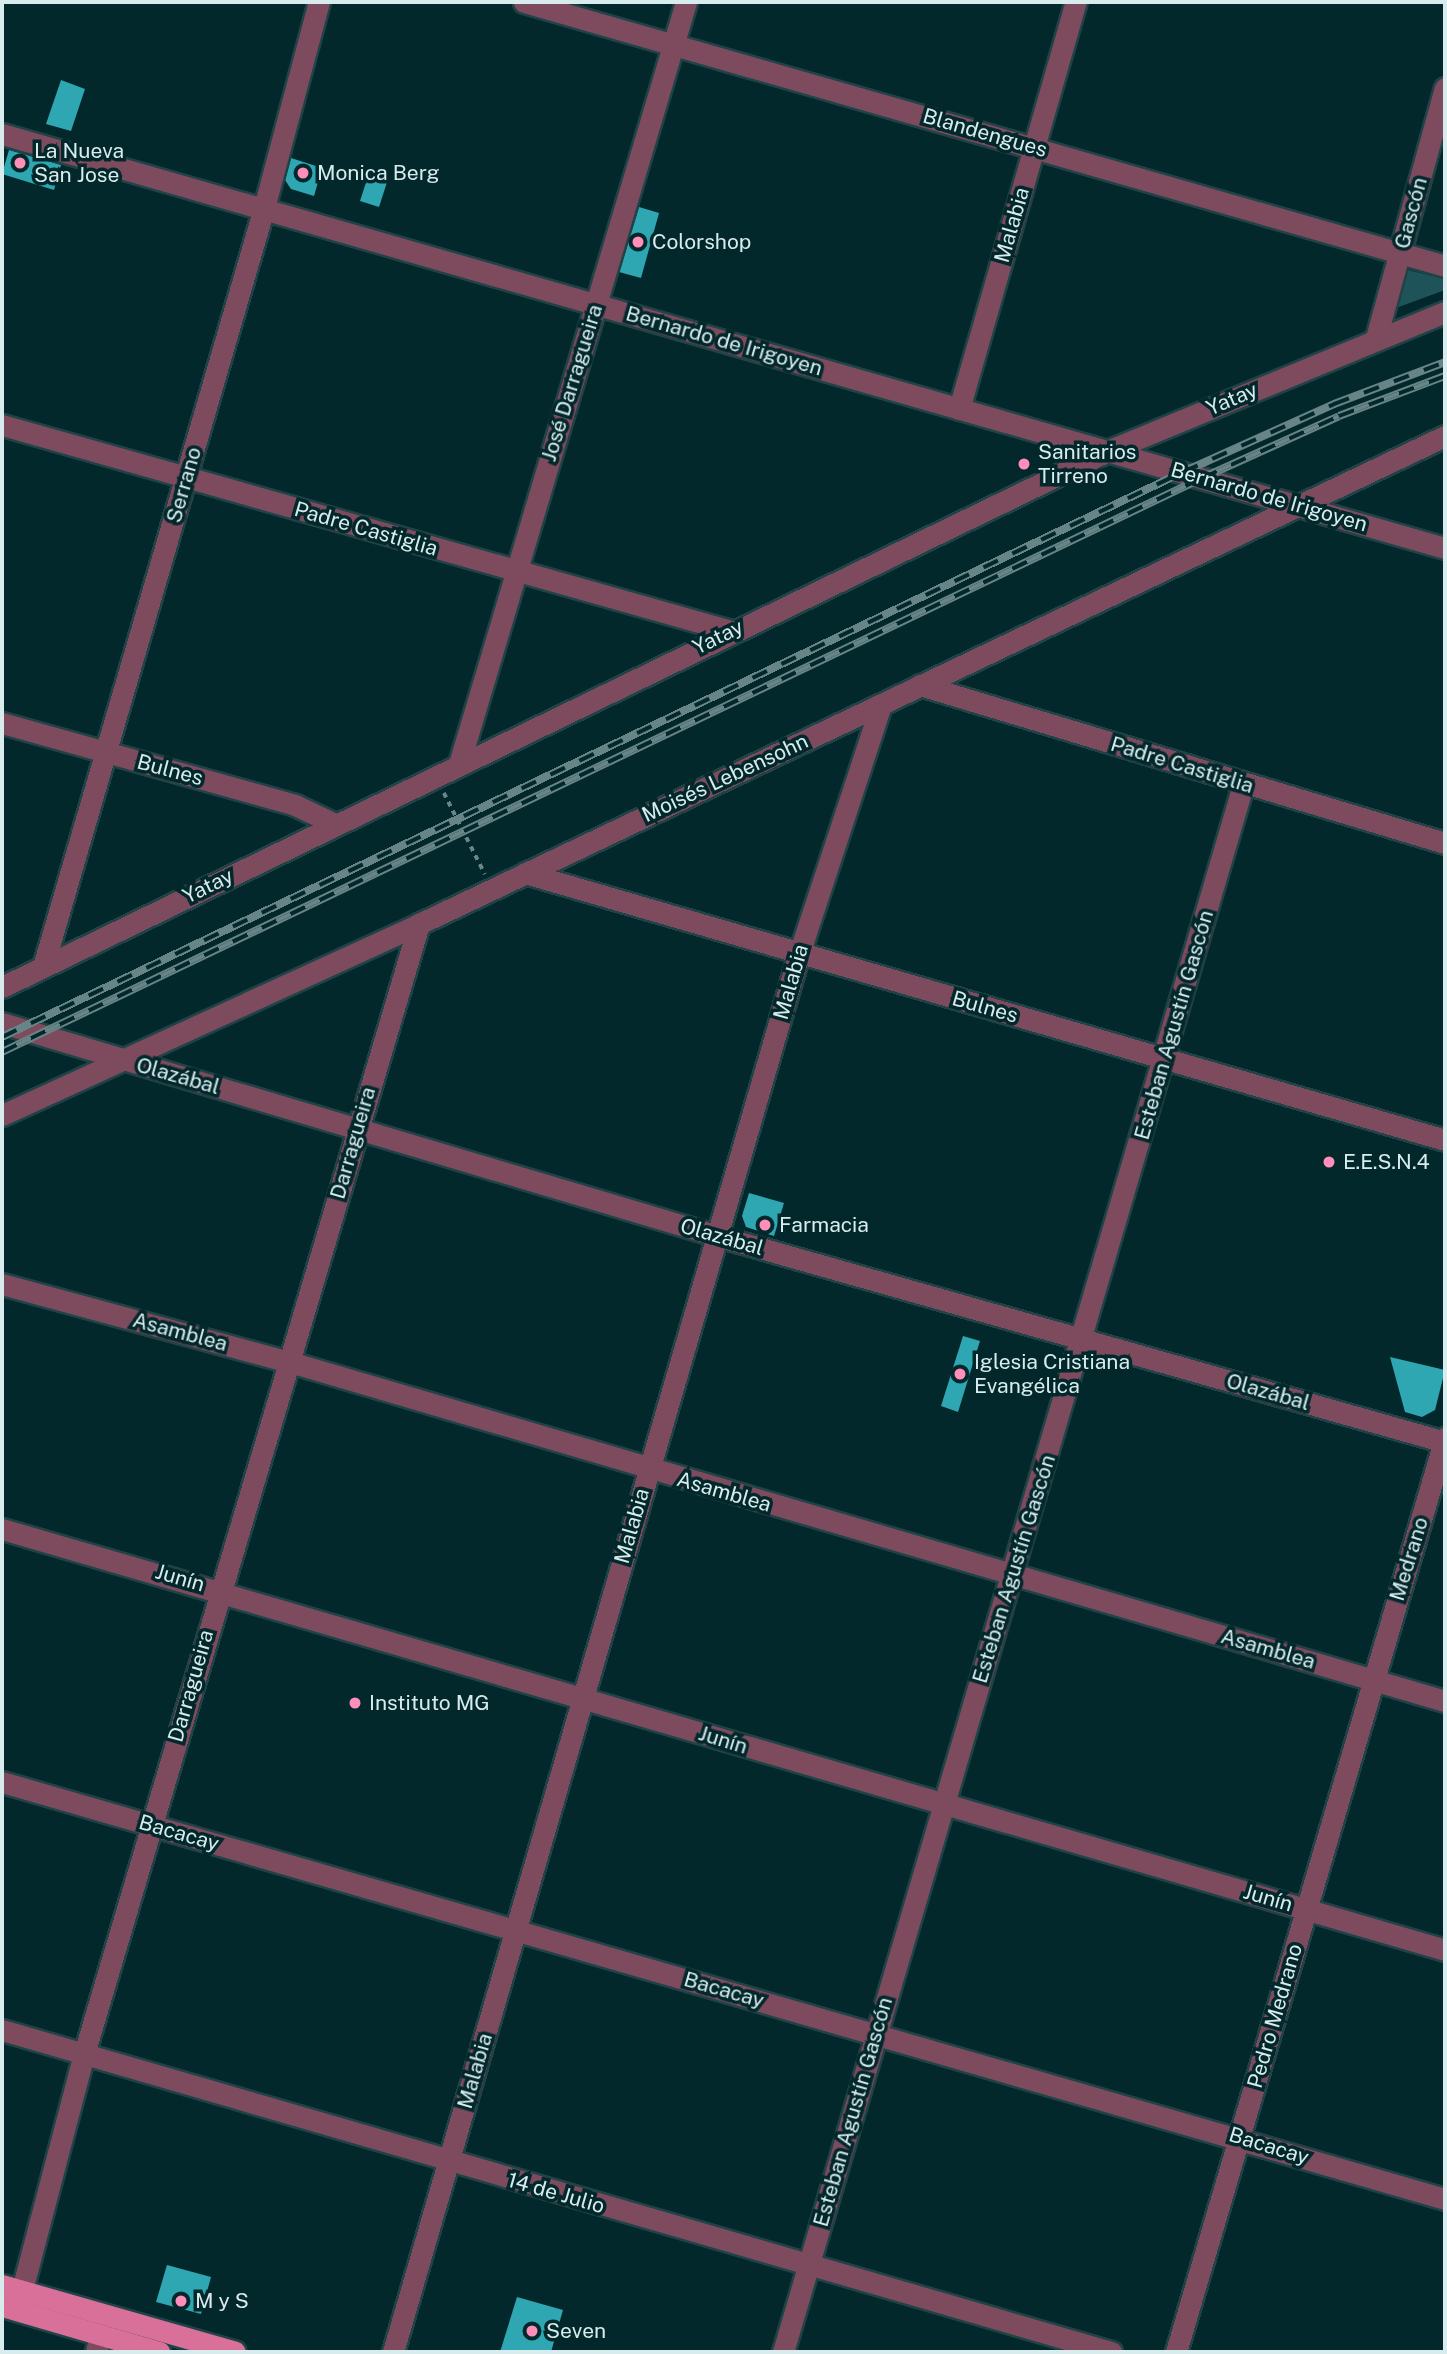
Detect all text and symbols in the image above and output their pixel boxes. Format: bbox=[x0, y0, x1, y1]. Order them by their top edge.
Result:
street label: Blandengues bbox=[920, 103, 1050, 163]
place label: La Nueva San Jose bbox=[34, 138, 124, 188]
marker: La Nueva San Jose bbox=[12, 155, 28, 171]
place label: Monica Berg bbox=[317, 160, 440, 186]
marker: Monica Berg bbox=[295, 165, 311, 181]
street label: Gascón bbox=[1389, 175, 1433, 251]
street label: Malabia bbox=[989, 184, 1035, 266]
place label: Colorshop bbox=[652, 229, 751, 255]
marker: Colorshop bbox=[630, 234, 646, 250]
street label: José Darragueira bbox=[536, 301, 608, 465]
street label: Bernardo de Irigoyen bbox=[623, 301, 825, 381]
street label: Yatay bbox=[1203, 377, 1261, 421]
place label: Sanitarios Tirreno bbox=[1038, 439, 1136, 489]
street label: Serrano bbox=[161, 444, 207, 526]
marker: Sanitarios Tirreno bbox=[1016, 456, 1032, 472]
street label: Bernardo de Irigoyen bbox=[1168, 457, 1370, 537]
street label: Padre Castiglia bbox=[291, 496, 441, 562]
street label: Yatay bbox=[689, 614, 747, 660]
street label: Moisés Lebensohn bbox=[638, 728, 812, 828]
street label: Padre Castiglia bbox=[1107, 731, 1257, 799]
street label: Bulnes bbox=[134, 749, 206, 791]
street label: Yatay bbox=[179, 863, 237, 909]
street label: Esteban Agustín Gascón bbox=[1129, 907, 1219, 1143]
street label: Malabia bbox=[768, 941, 814, 1023]
street label: Bulnes bbox=[949, 986, 1021, 1028]
street label: Olazábal bbox=[134, 1052, 222, 1100]
street label: Darragueira bbox=[325, 1084, 381, 1202]
place label: E.E.S.N.4 bbox=[1343, 1149, 1430, 1175]
marker: E.E.S.N.4 bbox=[1321, 1154, 1337, 1170]
place label: Farmacia bbox=[779, 1212, 869, 1238]
street label: Olazábal bbox=[678, 1213, 766, 1261]
marker: Farmacia bbox=[757, 1217, 773, 1233]
street label: Asamblea bbox=[130, 1307, 230, 1357]
place label: Iglesia Cristiana Evangélica bbox=[974, 1349, 1130, 1399]
marker: Iglesia Cristiana Evangélica bbox=[952, 1366, 968, 1382]
street label: Olazábal bbox=[1224, 1368, 1312, 1416]
street label: Esteban Agustín Gascón bbox=[967, 1452, 1061, 1686]
street label: Asamblea bbox=[674, 1467, 774, 1517]
street label: Malabia bbox=[609, 1485, 655, 1567]
street label: Medrano bbox=[1384, 1514, 1434, 1604]
street label: Junín bbox=[153, 1559, 207, 1597]
street label: Asamblea bbox=[1218, 1624, 1318, 1674]
street label: Darragueira bbox=[163, 1627, 219, 1745]
place label: Instituto MG bbox=[369, 1690, 490, 1716]
marker: Instituto MG bbox=[347, 1695, 363, 1711]
street label: Junín bbox=[695, 1721, 751, 1759]
street label: Bacacay bbox=[136, 1810, 222, 1856]
street label: Junín bbox=[1241, 1879, 1295, 1917]
street label: Pedro Medrano bbox=[1242, 1941, 1308, 2091]
street label: Bacacay bbox=[681, 1967, 767, 2013]
street label: Esteban Agustín Gascón bbox=[808, 1994, 898, 2230]
street label: Malabia bbox=[452, 2030, 498, 2112]
street label: Bacacay bbox=[1226, 2122, 1312, 2170]
street label: 14 de Julio bbox=[504, 2167, 608, 2219]
place label: M y S bbox=[195, 2288, 249, 2314]
marker: M y S bbox=[173, 2293, 189, 2309]
place label: Seven bbox=[546, 2318, 606, 2344]
marker: Seven bbox=[524, 2323, 540, 2339]

